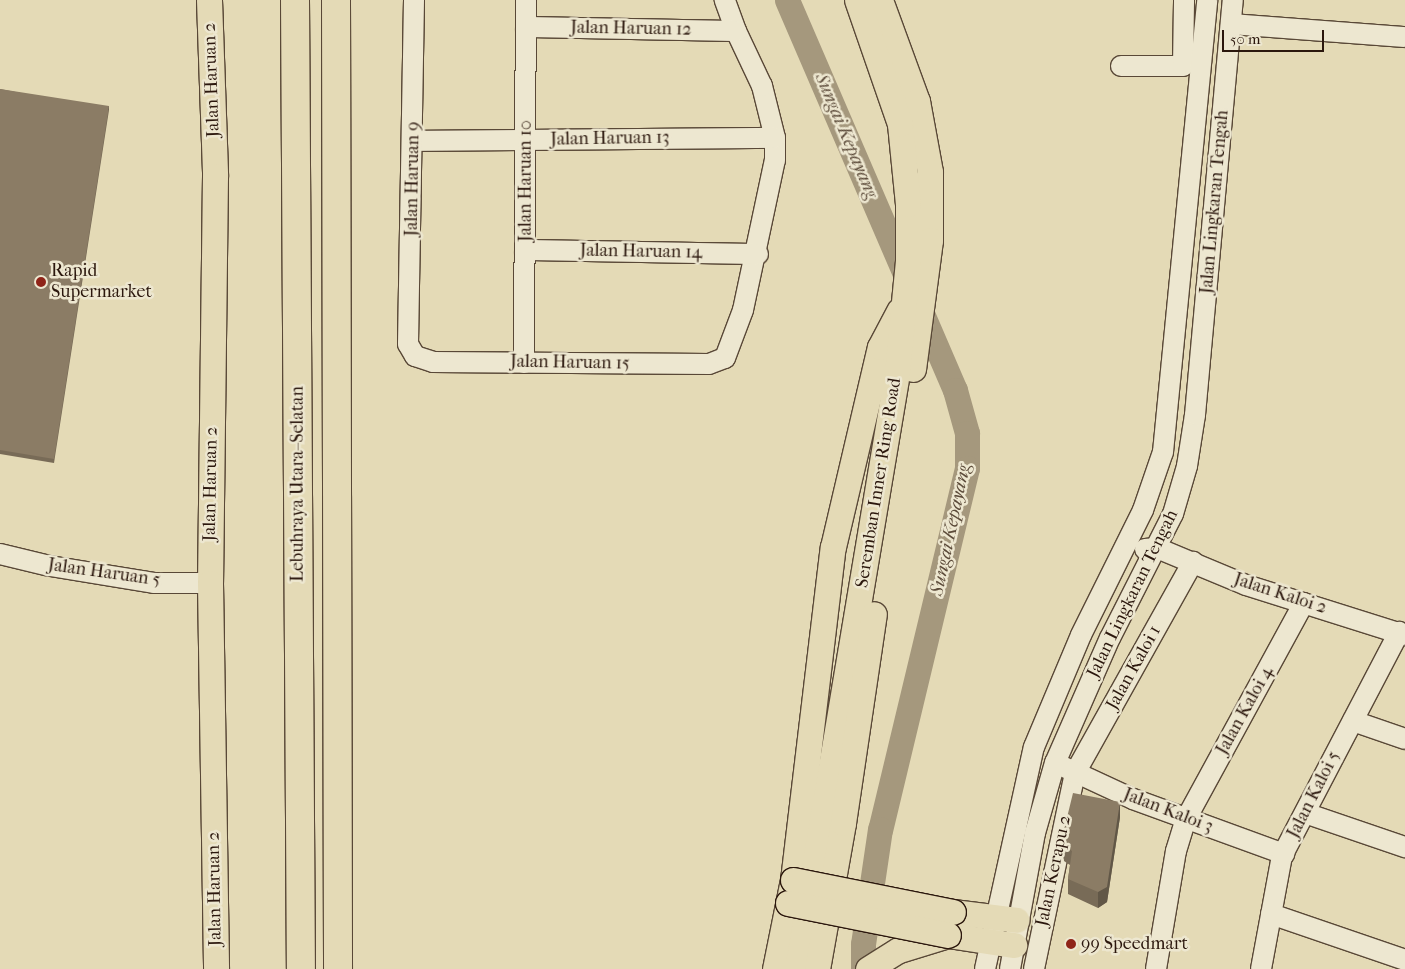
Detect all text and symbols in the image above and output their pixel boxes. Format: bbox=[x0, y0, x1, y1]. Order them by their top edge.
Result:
street label: Jalan Haruan 12 bbox=[570, 17, 692, 41]
scale bar bbox=[1225, 20, 1328, 52]
street label: Jalan Haruan 2 bbox=[199, 22, 225, 138]
text: 50 m bbox=[1230, 30, 1260, 48]
water label: Sungai Kepayang bbox=[809, 70, 883, 202]
street label: Jalan Lingkaran Tengah bbox=[1196, 109, 1234, 295]
street label: Jalan Haruan 10 bbox=[515, 120, 537, 242]
street label: Jalan Haruan 9 bbox=[401, 121, 425, 237]
street label: Jalan Haruan 13 bbox=[550, 127, 670, 151]
street label: Jalan Haruan 14 bbox=[580, 240, 702, 264]
place label: Rapid Supermarket bbox=[51, 261, 152, 304]
marker: Rapid Supermarket bbox=[35, 276, 47, 288]
street label: Jalan Haruan 15 bbox=[510, 351, 630, 375]
street label: Seremban Inner Ring Road bbox=[852, 377, 906, 589]
street label: Lebuhraya Utara–Selatan bbox=[287, 386, 309, 582]
street label: Jalan Haruan 2 bbox=[199, 426, 223, 542]
water label: Sungai Kepayang bbox=[926, 462, 976, 598]
street label: Jalan Lingkaran Tengah bbox=[1083, 506, 1183, 682]
street label: Jalan Haruan 5 bbox=[46, 554, 162, 592]
street label: Jalan Kaloi 2 bbox=[1231, 569, 1329, 619]
street label: Jalan Kaloi 1 bbox=[1102, 622, 1166, 714]
street label: Jalan Kaloi 4 bbox=[1212, 663, 1278, 759]
street label: Jalan Kaloi 5 bbox=[1283, 748, 1345, 842]
street label: Jalan Kaloi 3 bbox=[1120, 784, 1216, 838]
street label: Jalan Kerapu 2 bbox=[1032, 814, 1076, 928]
street label: Jalan Haruan 2 bbox=[203, 831, 227, 947]
place label: 99 Speedmart bbox=[1081, 933, 1188, 955]
marker: 99 Speedmart bbox=[1065, 938, 1077, 950]

